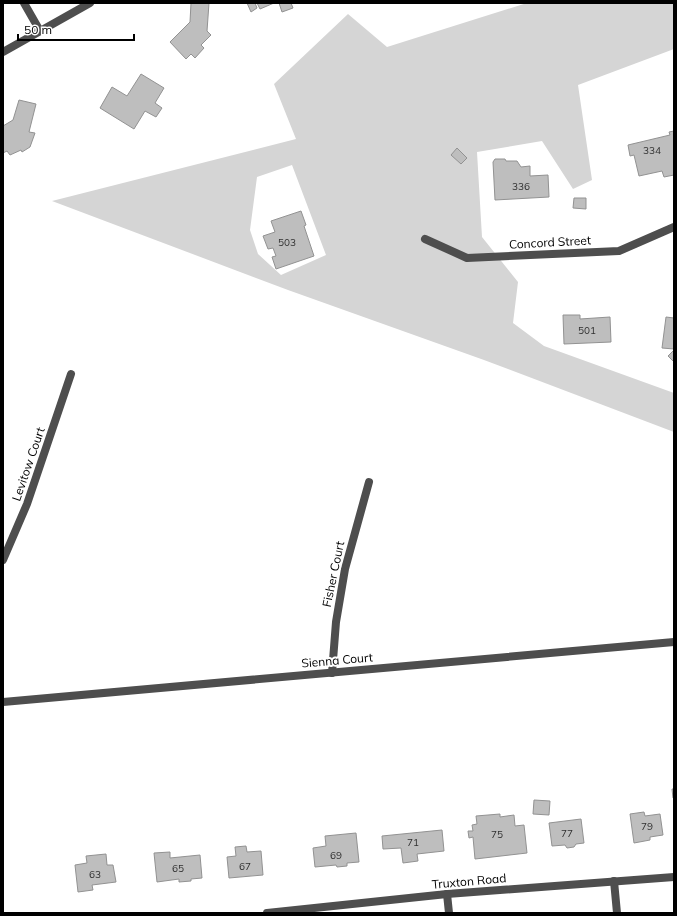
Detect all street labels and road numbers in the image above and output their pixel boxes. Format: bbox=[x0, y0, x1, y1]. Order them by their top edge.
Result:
street label: Concord Street bbox=[509, 232, 591, 252]
street label: Levitow Court bbox=[8, 425, 48, 503]
street label: Fisher Court bbox=[319, 540, 347, 608]
street label: Sienna Court bbox=[301, 649, 373, 671]
street label: Truxton Road bbox=[431, 870, 507, 892]

